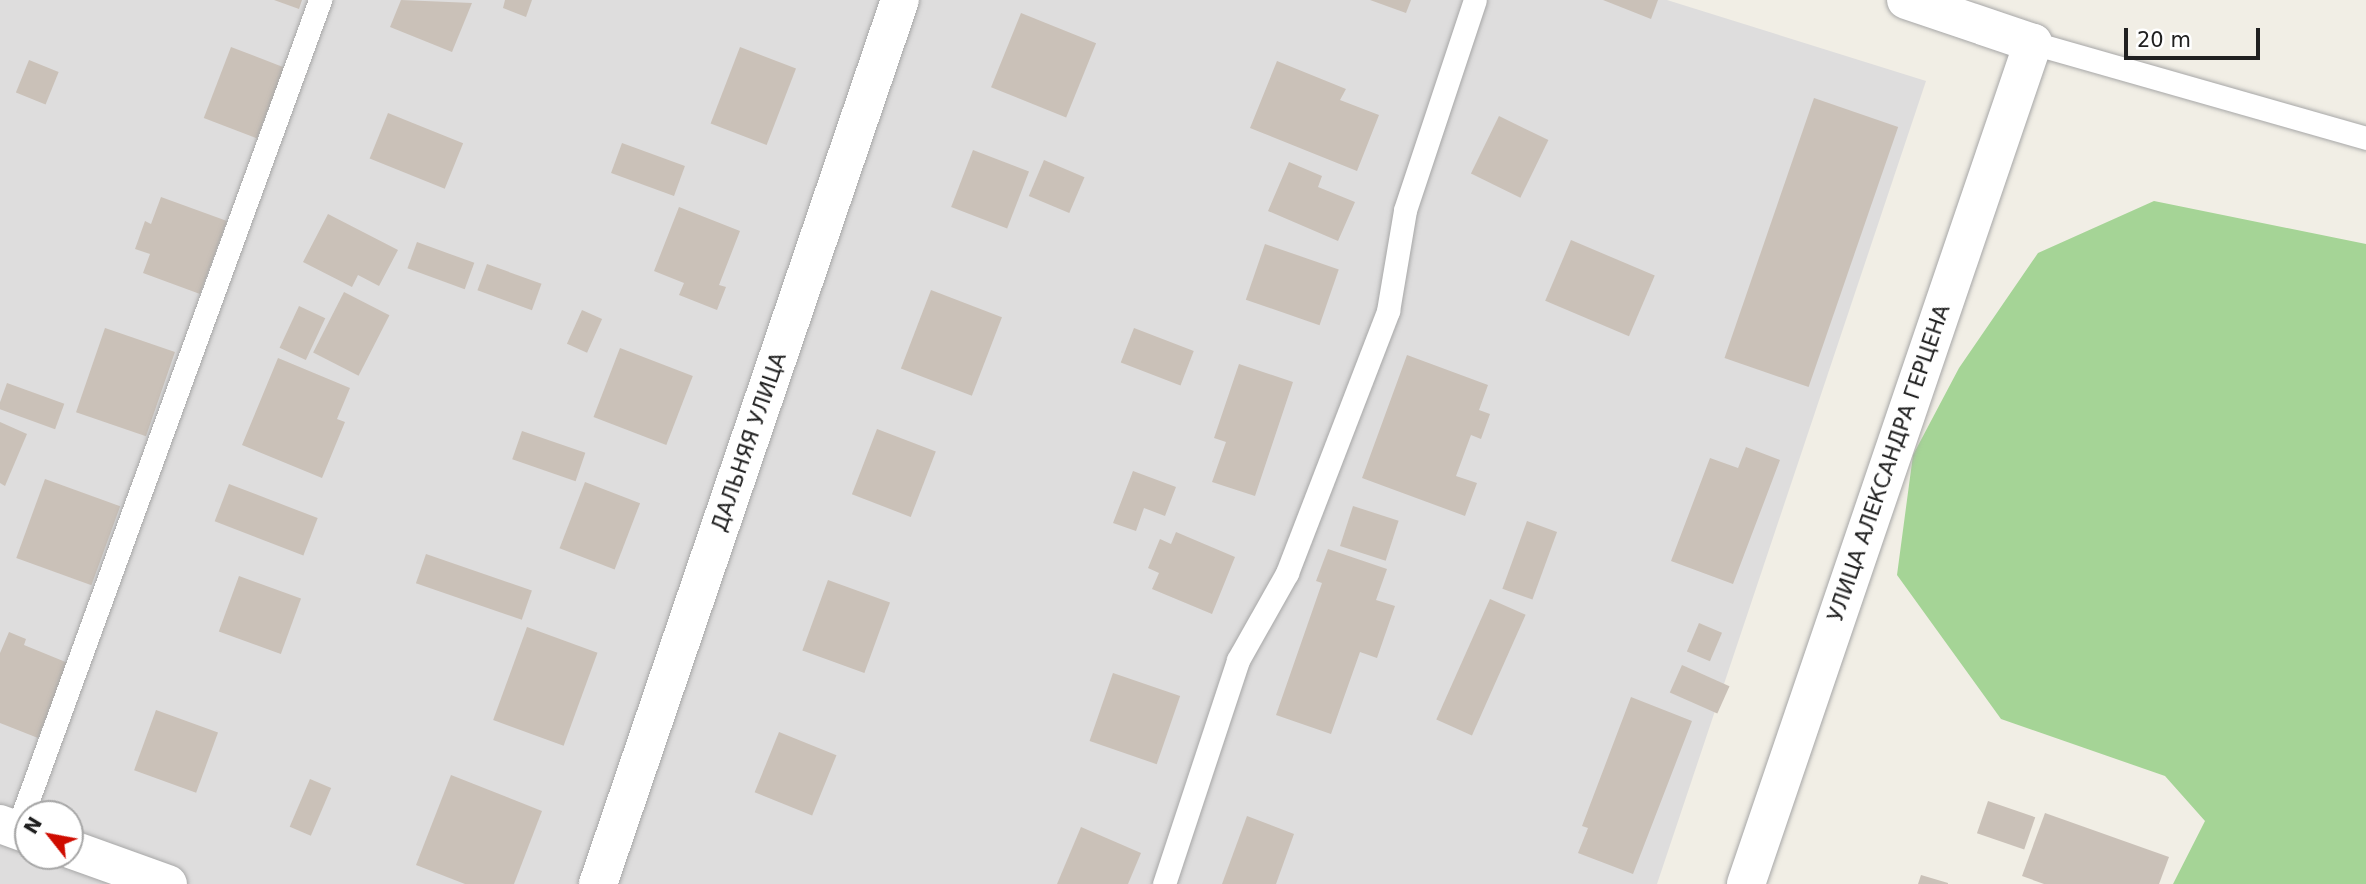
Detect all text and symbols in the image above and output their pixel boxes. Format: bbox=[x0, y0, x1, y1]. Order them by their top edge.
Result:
scale bar bbox=[2128, 14, 2264, 58]
text: 20 m bbox=[2137, 28, 2191, 52]
street label: УЛИЦА АЛЕКСАНДРА ГЕРЦЕНА bbox=[1823, 301, 1955, 625]
street label: ДАЛЬНЯЯ УЛИЦА bbox=[707, 349, 791, 535]
north arrow bbox=[14, 800, 84, 870]
text: N bbox=[19, 813, 46, 838]

